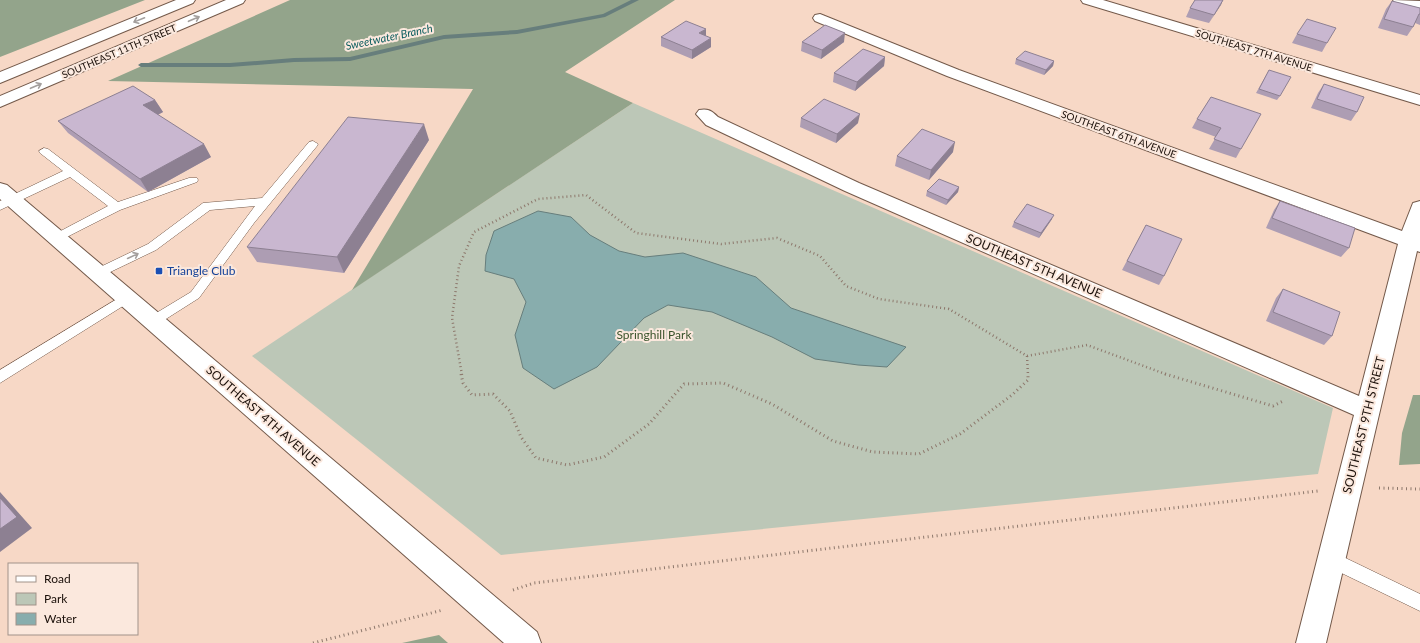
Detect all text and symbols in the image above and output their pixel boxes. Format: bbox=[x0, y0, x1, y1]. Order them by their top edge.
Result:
one-way arrow bbox=[188, 14, 200, 22]
one-way arrow bbox=[134, 17, 146, 25]
street label: SOUTHEAST 11TH STREET bbox=[60, 21, 178, 81]
water label: Sweetwater Branch bbox=[344, 21, 434, 52]
street label: SOUTHEAST 7TH AVENUE bbox=[1194, 26, 1314, 74]
one-way arrow bbox=[29, 82, 41, 90]
street label: SOUTHEAST 6TH AVENUE bbox=[1060, 108, 1178, 161]
street label: SOUTHEAST 5TH AVENUE bbox=[964, 230, 1104, 301]
one-way arrow bbox=[127, 252, 139, 259]
place label: Triangle Club bbox=[167, 263, 236, 278]
marker: Triangle Club bbox=[154, 266, 164, 276]
park label: Springhill Park bbox=[616, 327, 692, 342]
street label: SOUTHEAST 9TH STREET bbox=[1339, 355, 1388, 495]
street label: SOUTHEAST 4TH AVENUE bbox=[203, 362, 323, 469]
legend bbox=[8, 563, 138, 635]
text: Road bbox=[44, 571, 71, 586]
text: Park bbox=[44, 591, 68, 606]
text: Water bbox=[44, 611, 77, 626]

